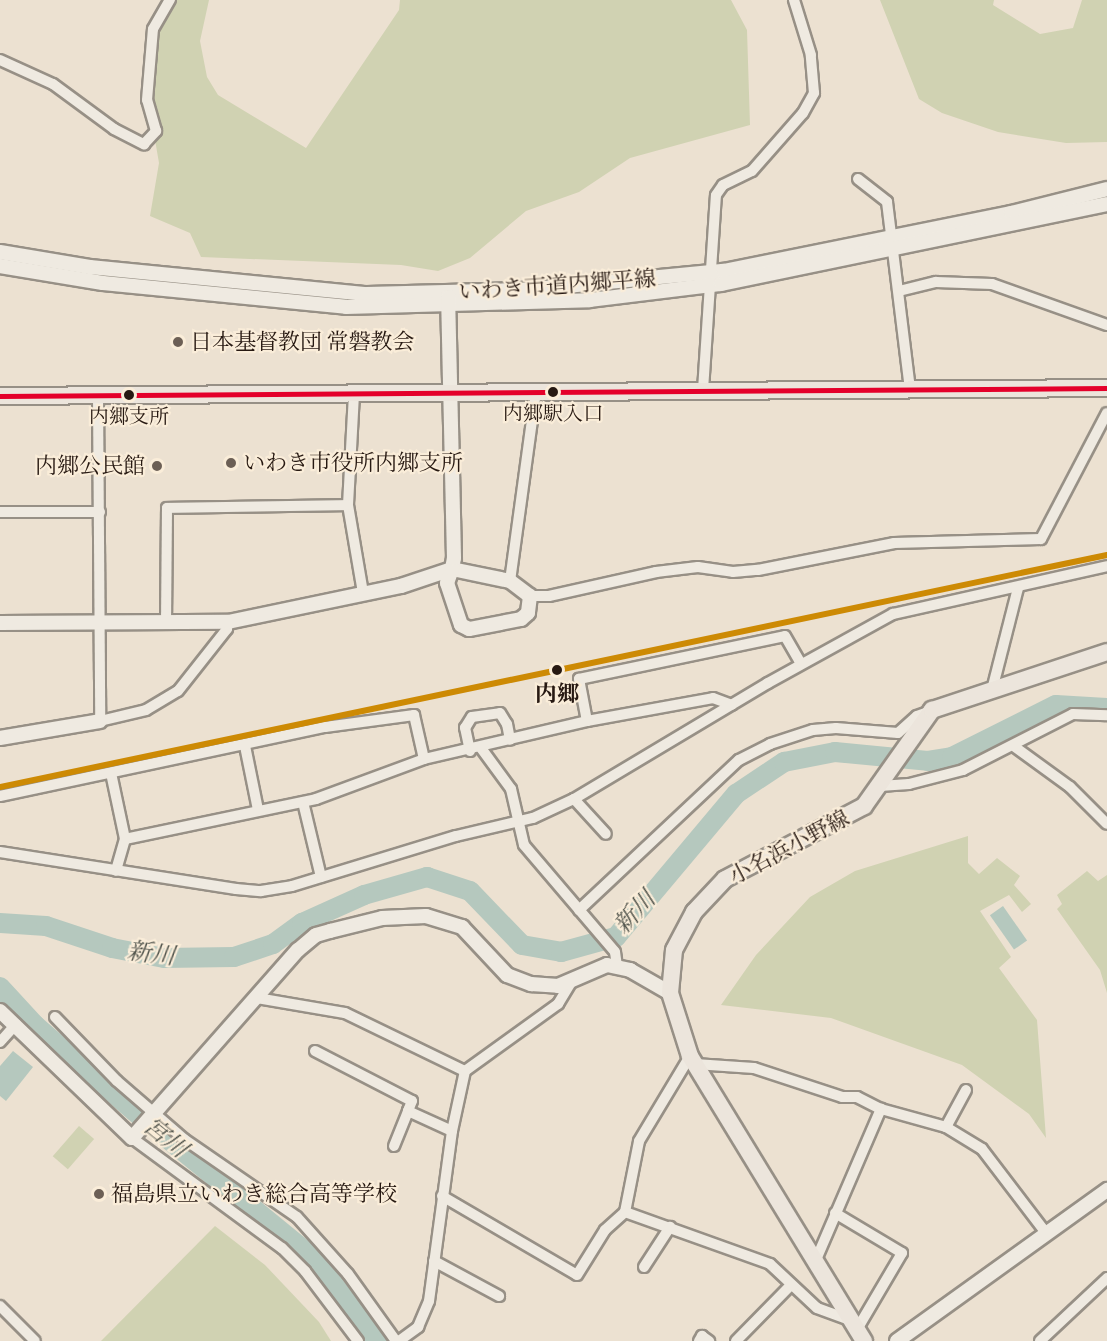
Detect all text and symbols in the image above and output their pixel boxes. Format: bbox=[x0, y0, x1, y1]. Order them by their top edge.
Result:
street label: いわき市道内郷平線 bbox=[457, 265, 657, 305]
place label: 日本基督教団 常磐教会 bbox=[190, 329, 414, 355]
marker: 日本基督教団 常磐教会 bbox=[171, 335, 185, 349]
marker: 内郷駅入口 bbox=[547, 386, 559, 398]
marker: 内郷支所 bbox=[123, 389, 135, 401]
place label: 内郷駅入口 bbox=[503, 401, 603, 425]
place label: 内郷支所 bbox=[89, 404, 169, 428]
place label: いわき市役所内郷支所 bbox=[243, 450, 463, 476]
place label: 内郷公民館 bbox=[35, 453, 145, 479]
marker: いわき市役所内郷支所 bbox=[224, 456, 238, 470]
marker: 内郷公民館 bbox=[150, 459, 164, 473]
marker: 内郷 bbox=[548, 661, 566, 679]
place label: 内郷 bbox=[535, 681, 579, 707]
street label: 小名浜小野線 bbox=[725, 804, 853, 890]
water label: 新川 bbox=[607, 885, 661, 939]
water label: 新川 bbox=[125, 936, 177, 970]
water label: 宮川 bbox=[138, 1111, 194, 1163]
place label: 福島県立いわき総合高等学校 bbox=[111, 1181, 397, 1207]
marker: 福島県立いわき総合高等学校 bbox=[92, 1187, 106, 1201]

